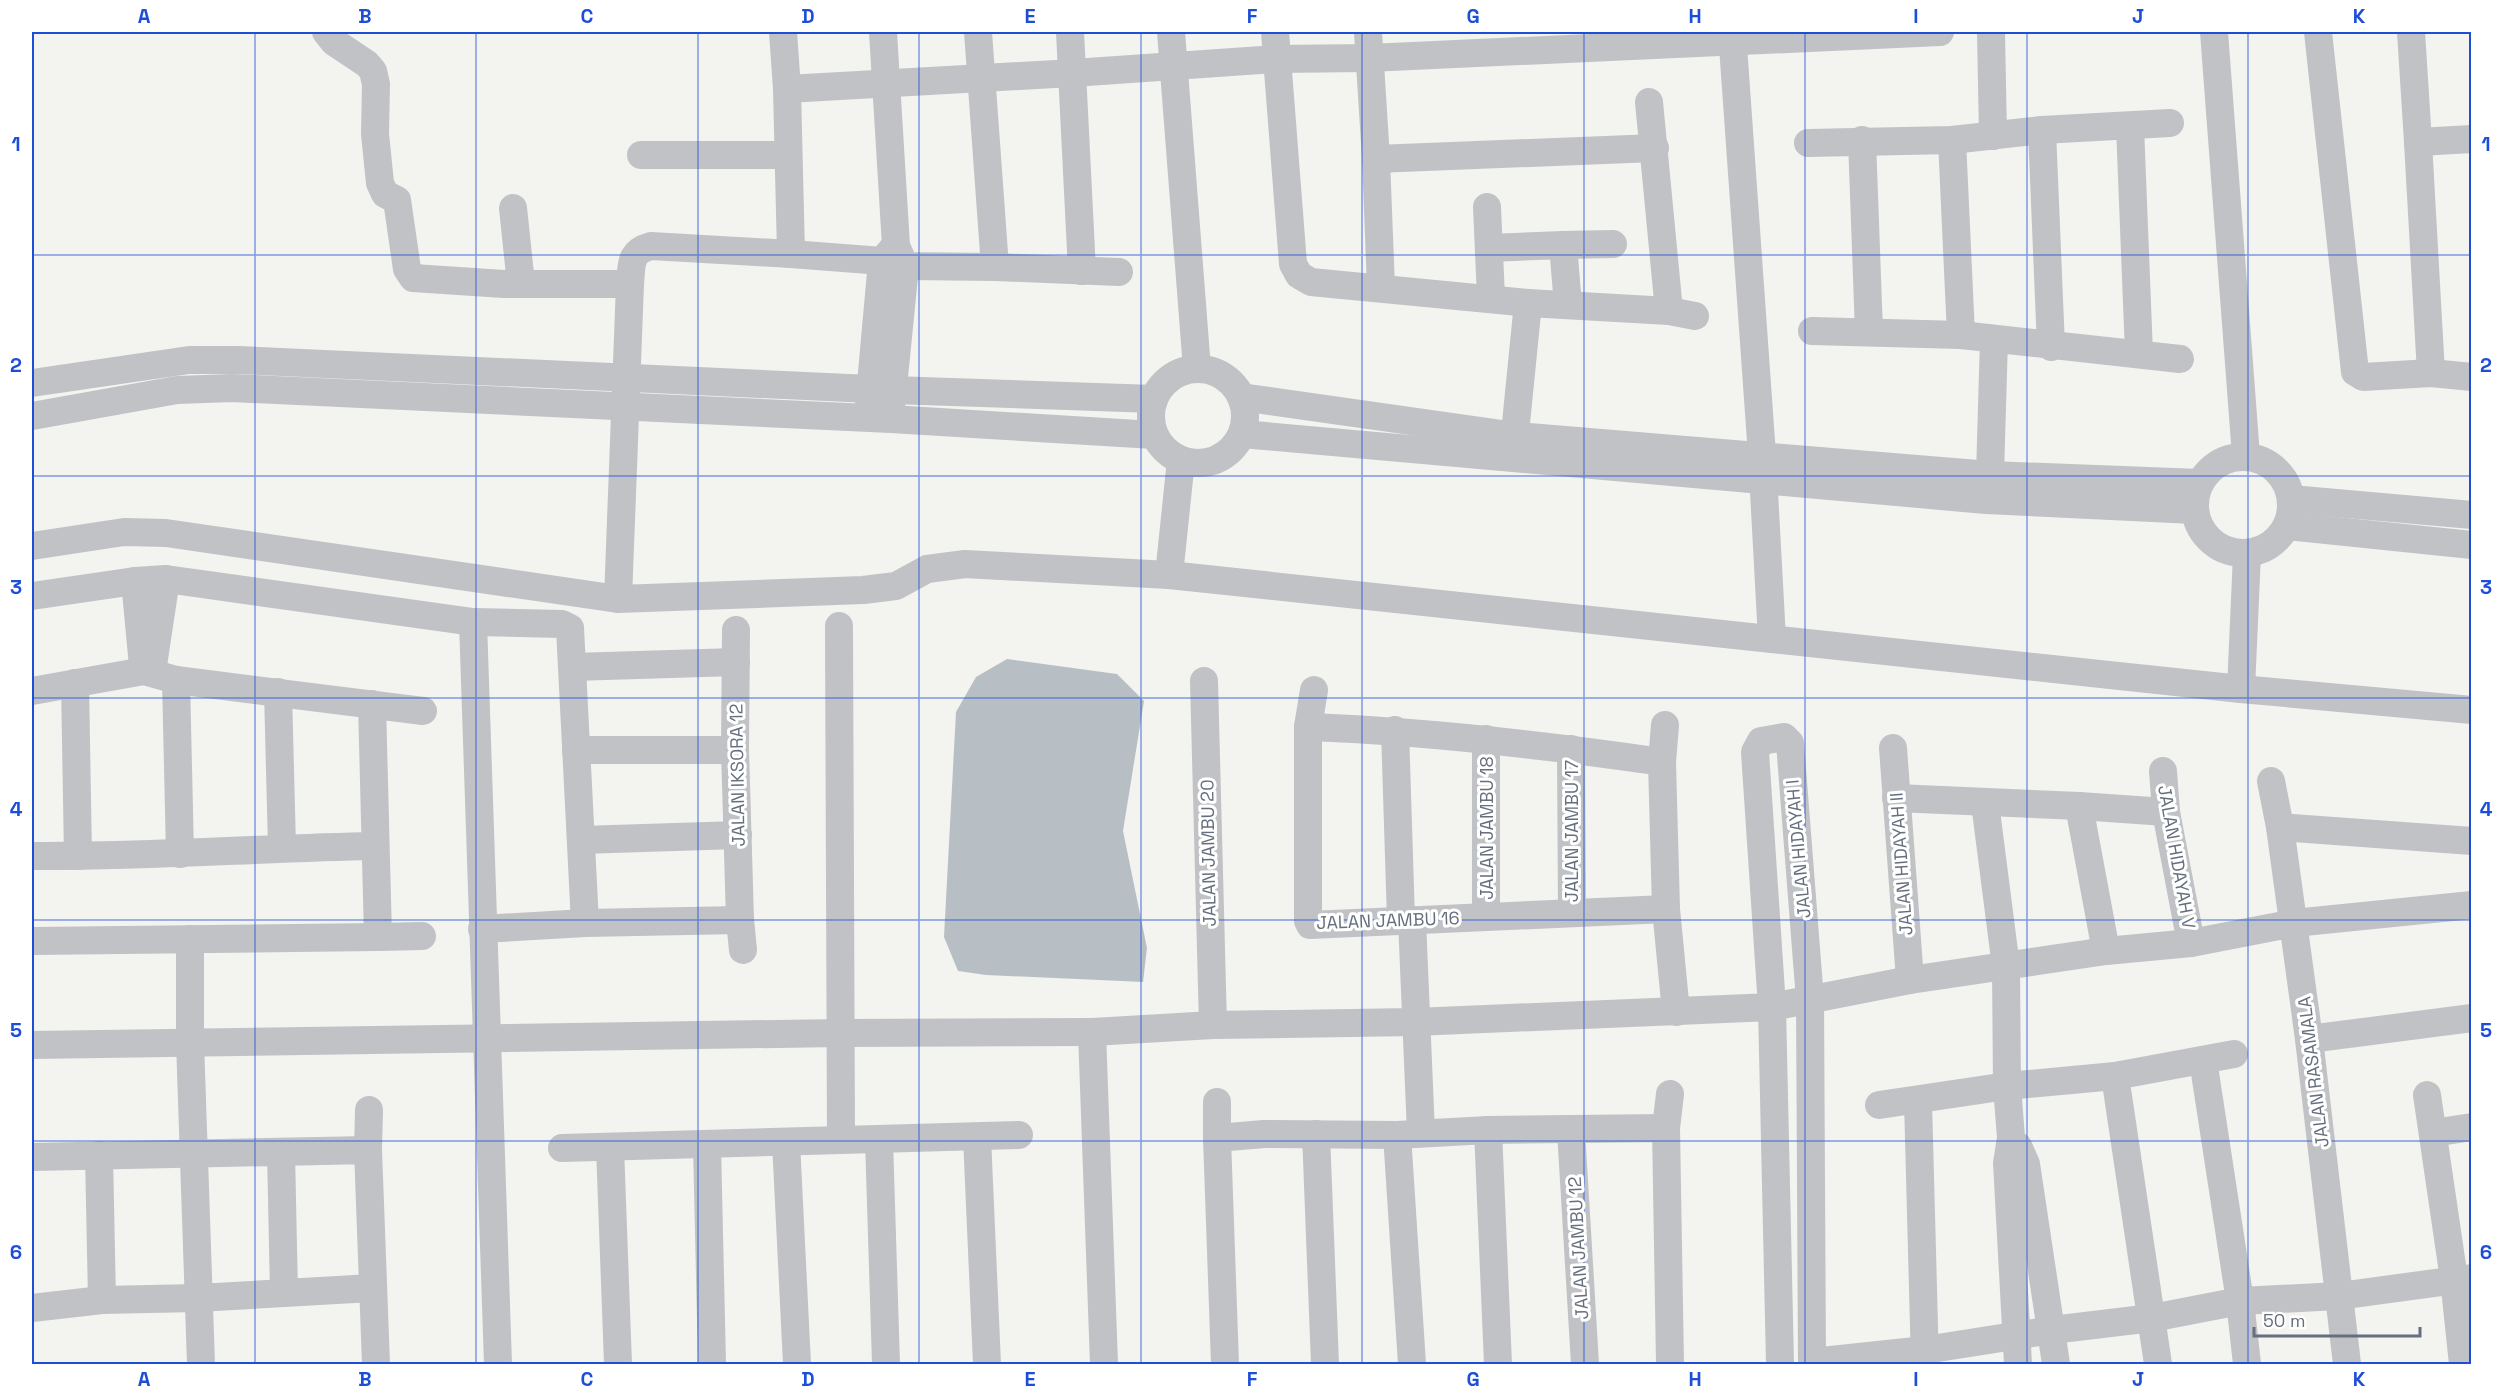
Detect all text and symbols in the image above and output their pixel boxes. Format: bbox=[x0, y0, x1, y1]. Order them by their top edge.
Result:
text: A bbox=[138, 3, 151, 29]
text: B bbox=[358, 3, 372, 29]
text: C bbox=[581, 3, 594, 29]
text: D bbox=[801, 3, 815, 29]
text: E bbox=[1024, 3, 1036, 29]
text: F bbox=[1247, 3, 1258, 29]
text: G bbox=[1466, 3, 1480, 29]
text: H bbox=[1688, 3, 1702, 29]
text: I bbox=[1913, 3, 1919, 29]
text: J bbox=[2132, 3, 2144, 29]
text: K bbox=[2353, 3, 2366, 29]
text: 1 bbox=[11, 131, 21, 157]
text: 1 bbox=[2481, 131, 2491, 157]
text: 2 bbox=[10, 352, 22, 378]
text: 2 bbox=[2480, 352, 2492, 378]
text: 3 bbox=[10, 574, 22, 600]
text: 3 bbox=[2480, 574, 2492, 600]
street label: JALAN IKSORA 12 bbox=[724, 703, 750, 847]
street label: JALAN JAMBU 18 bbox=[1475, 756, 1498, 900]
street label: JALAN JAMBU 17 bbox=[1560, 760, 1583, 902]
street label: JALAN JAMBU 20 bbox=[1195, 779, 1221, 927]
street label: JALAN HIDAYAH I bbox=[1780, 779, 1816, 919]
street label: JALAN HIDAYAH V bbox=[2153, 783, 2201, 931]
street label: JALAN HIDAYAH II bbox=[1885, 792, 1917, 936]
text: 4 bbox=[10, 796, 23, 822]
text: 4 bbox=[2480, 796, 2493, 822]
street label: JALAN JAMBU 16 bbox=[1316, 906, 1460, 934]
street label: JALAN RASAMALA bbox=[2292, 995, 2334, 1149]
text: 5 bbox=[10, 1017, 22, 1043]
text: 5 bbox=[2480, 1017, 2492, 1043]
street label: JALAN JAMBU 12 bbox=[1563, 1176, 1593, 1320]
text: 6 bbox=[10, 1239, 22, 1265]
text: 6 bbox=[2480, 1239, 2492, 1265]
scale bar bbox=[2254, 1300, 2420, 1338]
text: 50 m bbox=[2263, 1309, 2305, 1332]
text: A bbox=[138, 1366, 151, 1392]
text: B bbox=[358, 1366, 372, 1392]
text: C bbox=[581, 1366, 594, 1392]
text: D bbox=[801, 1366, 815, 1392]
text: E bbox=[1024, 1366, 1036, 1392]
text: F bbox=[1247, 1366, 1258, 1392]
text: G bbox=[1466, 1366, 1480, 1392]
text: H bbox=[1688, 1366, 1702, 1392]
text: I bbox=[1913, 1366, 1919, 1392]
text: J bbox=[2132, 1366, 2144, 1392]
text: K bbox=[2353, 1366, 2366, 1392]

